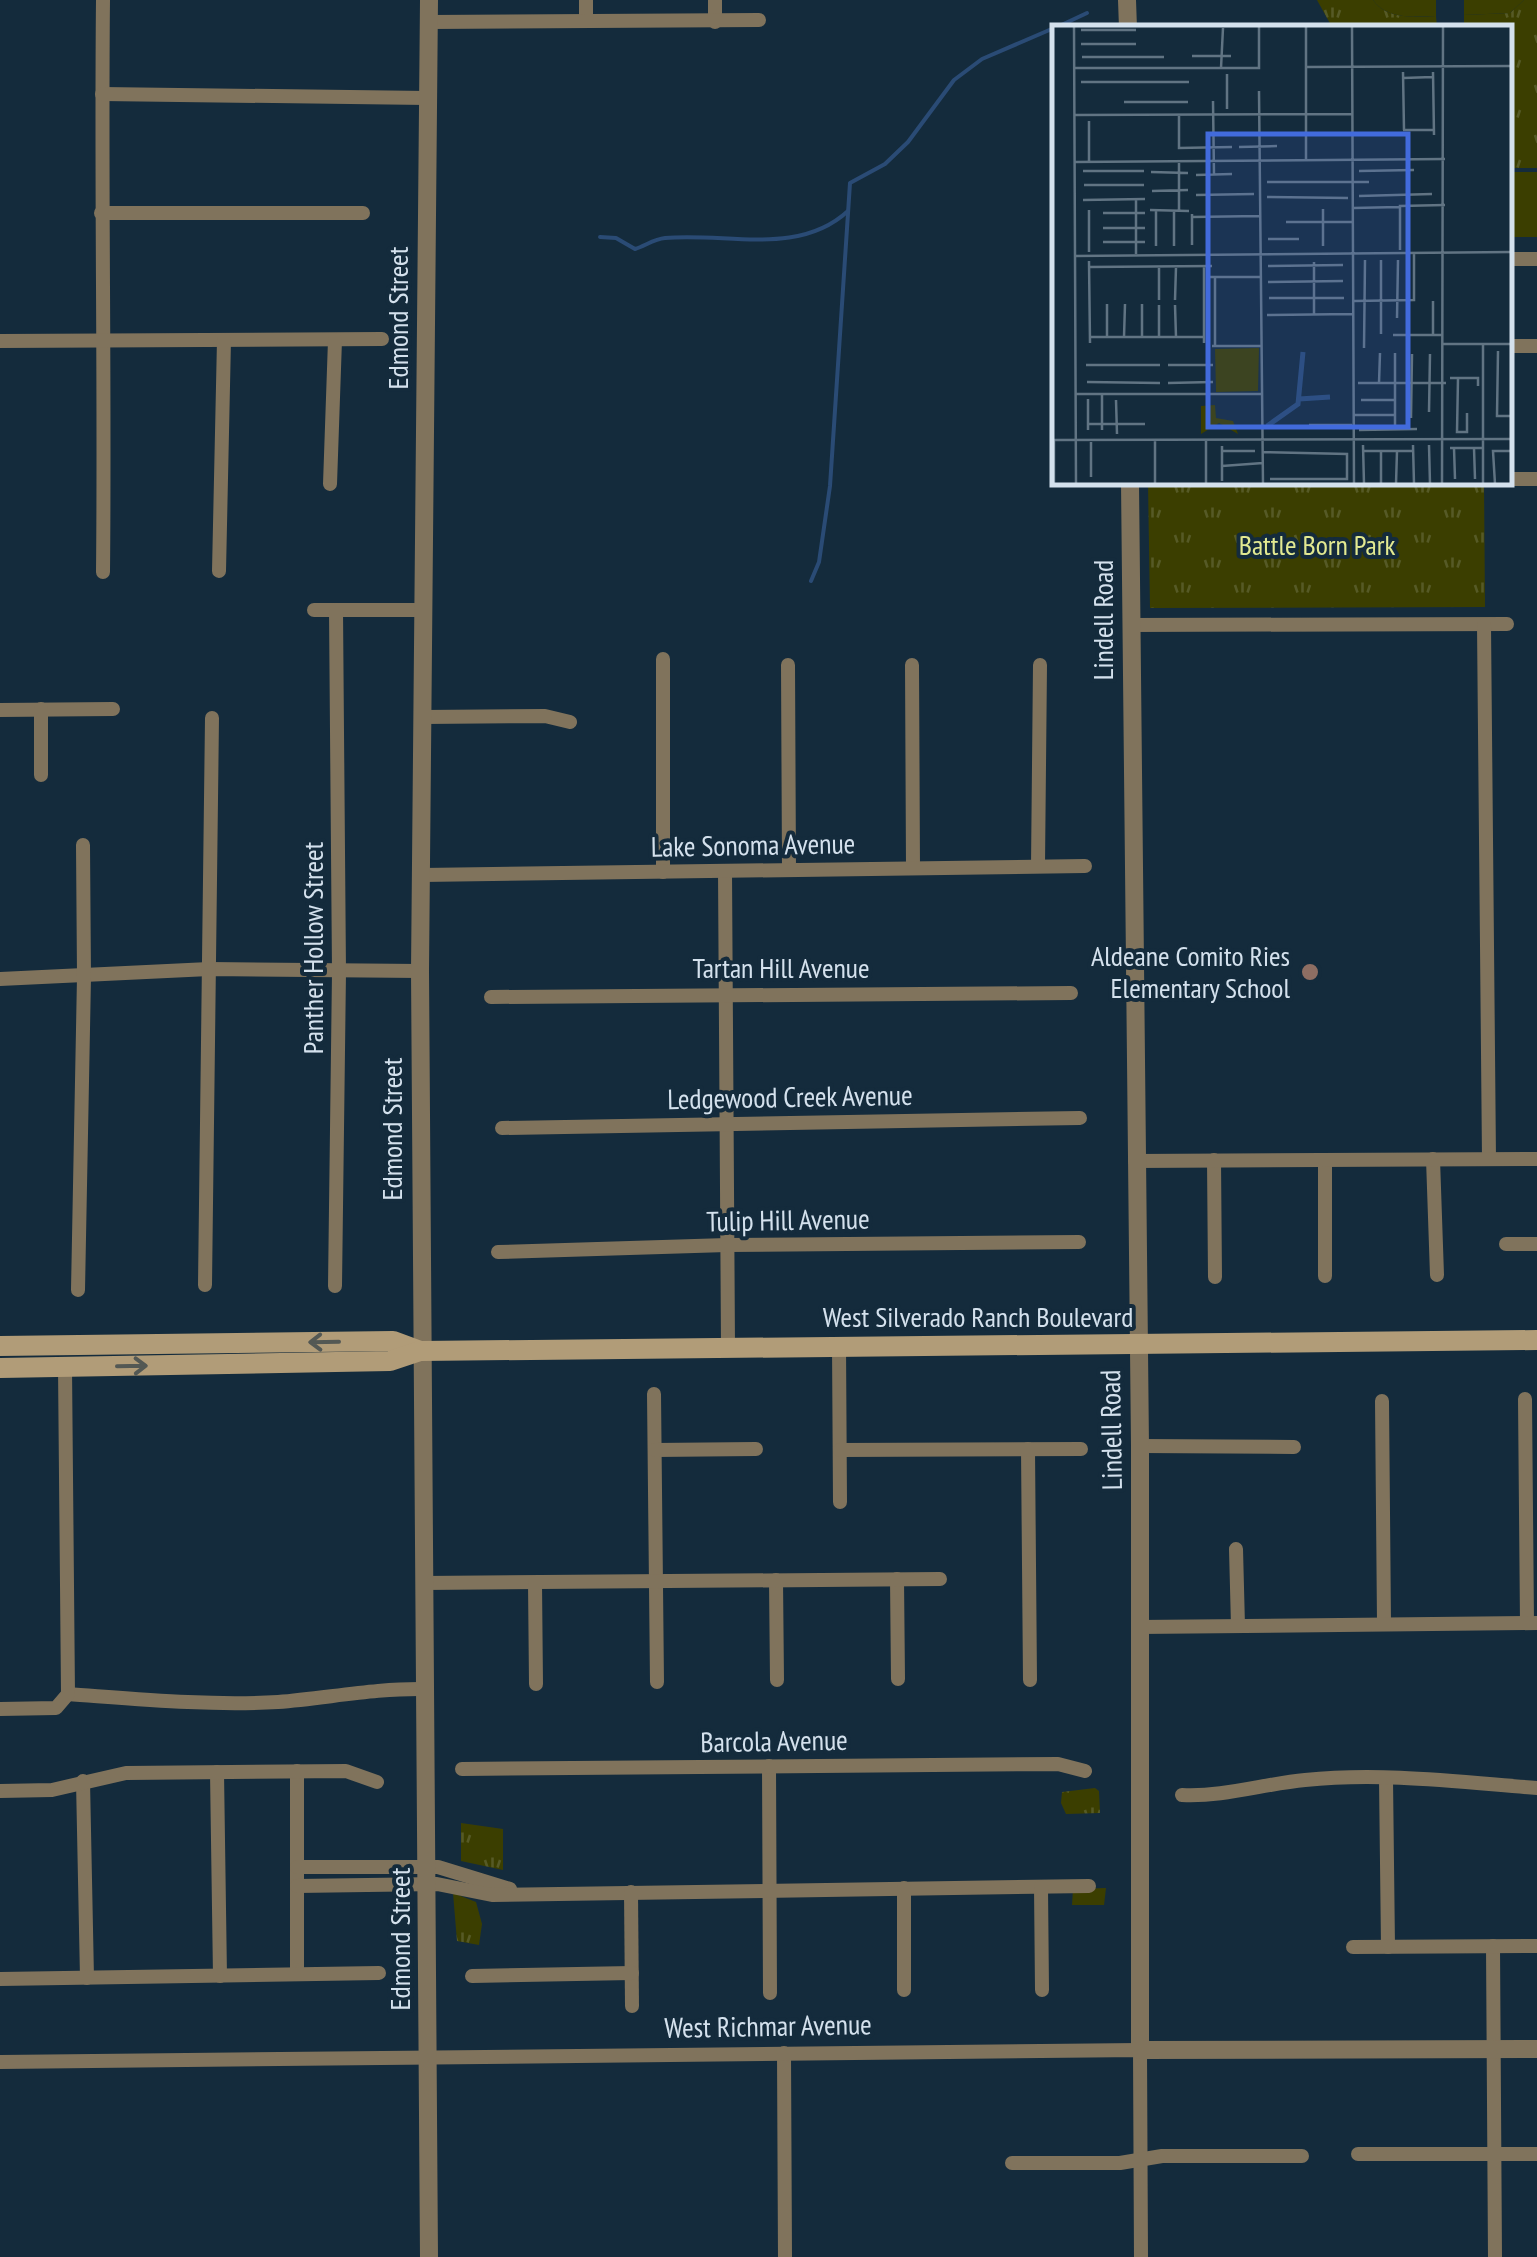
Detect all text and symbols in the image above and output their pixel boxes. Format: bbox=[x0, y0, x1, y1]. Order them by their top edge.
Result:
inset map bbox=[1052, 25, 1512, 485]
street label: Edmond Street bbox=[379, 246, 416, 389]
park label: Battle Born Park bbox=[1239, 526, 1395, 563]
street label: Lindell Road bbox=[1084, 560, 1121, 680]
street label: Lake Sonoma Avenue bbox=[650, 824, 856, 865]
street label: Panther Hollow Street bbox=[294, 841, 331, 1054]
place label: Aldeane Comito Ries Elementary School bbox=[1091, 937, 1290, 1006]
street label: Tartan Hill Avenue bbox=[693, 949, 869, 986]
marker: Aldeane Comito Ries Elementary School bbox=[1299, 961, 1321, 983]
street label: Edmond Street bbox=[373, 1057, 410, 1200]
street label: Ledgewood Creek Avenue bbox=[667, 1076, 913, 1117]
street label: Tulip Hill Avenue bbox=[706, 1200, 870, 1239]
street label: West Silverado Ranch Boulevard bbox=[823, 1298, 1133, 1335]
one-way arrow bbox=[309, 1332, 342, 1352]
one-way arrow bbox=[116, 1356, 148, 1375]
street label: Lindell Road bbox=[1091, 1369, 1130, 1491]
street label: Barcola Avenue bbox=[700, 1721, 848, 1760]
street label: Edmond Street bbox=[381, 1867, 418, 2010]
street label: West Richmar Avenue bbox=[664, 2005, 872, 2046]

